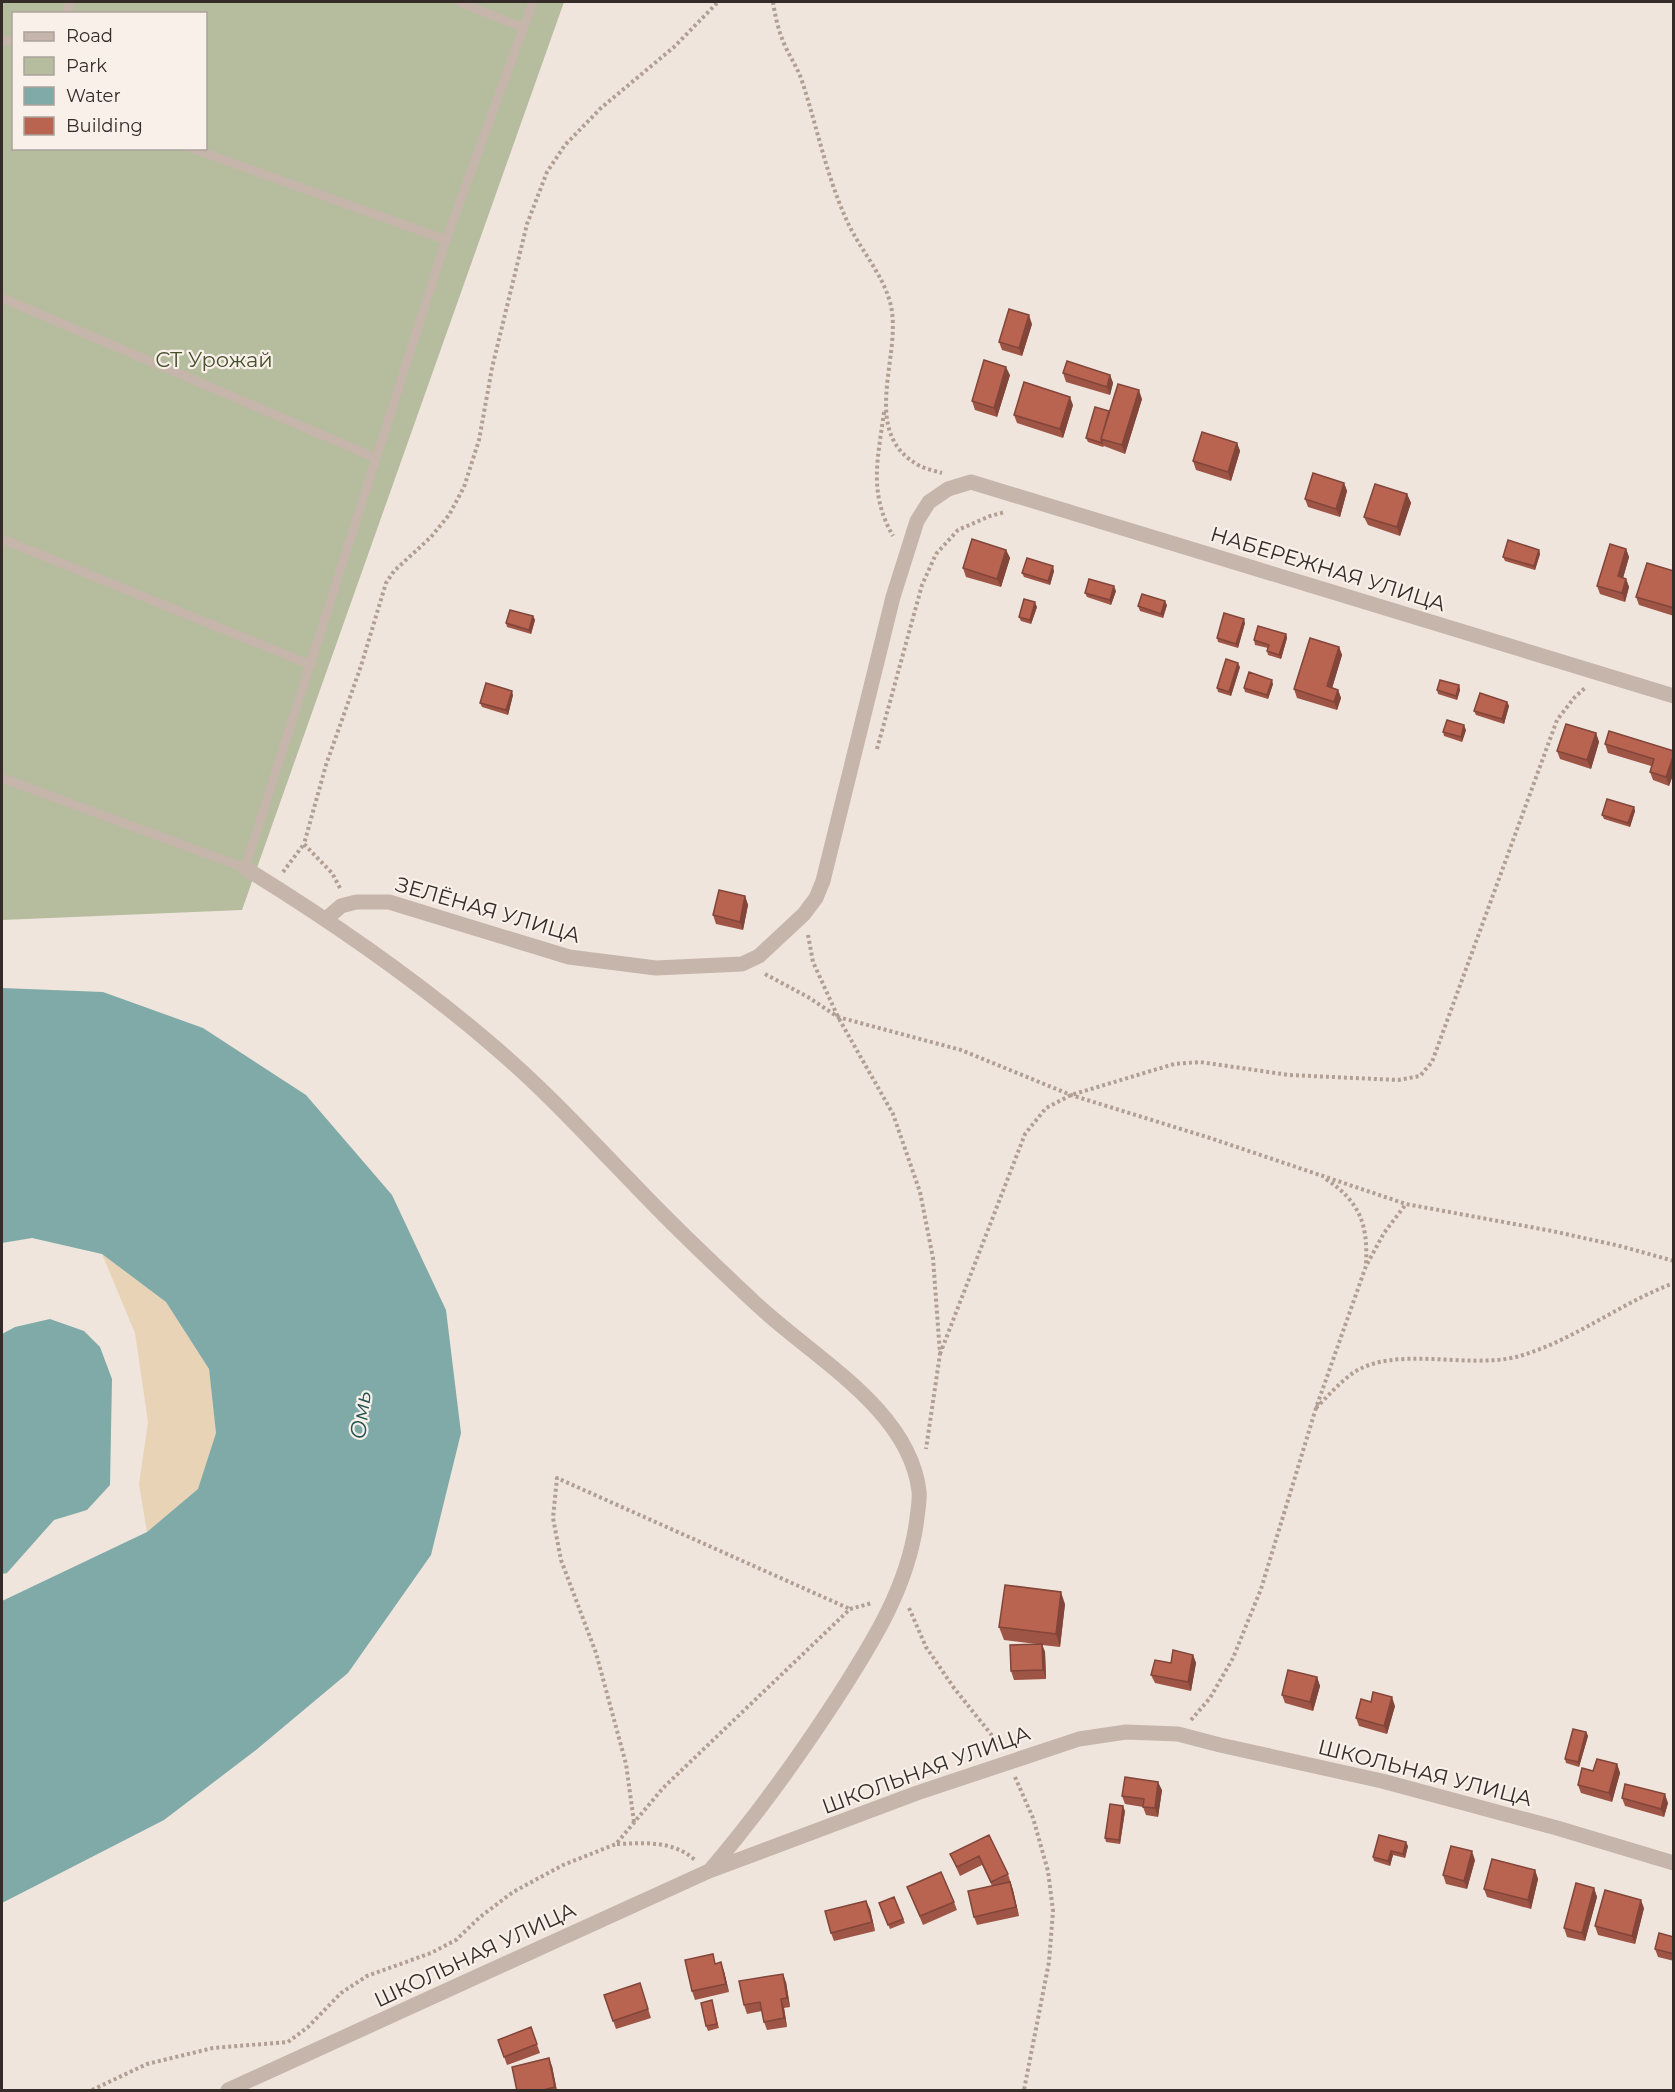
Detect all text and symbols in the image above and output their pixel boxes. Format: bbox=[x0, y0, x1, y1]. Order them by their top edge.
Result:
legend bbox=[12, 12, 207, 150]
text: Road bbox=[66, 25, 113, 47]
text: Park bbox=[66, 55, 107, 77]
text: Water bbox=[66, 85, 121, 107]
text: Building bbox=[66, 115, 143, 137]
park label: СТ Урожай bbox=[155, 347, 273, 372]
street label: НАБЕРЕЖНАЯ УЛИЦА bbox=[1207, 521, 1449, 616]
street label: ЗЕЛЁНАЯ УЛИЦА bbox=[393, 871, 584, 948]
water label: Омь bbox=[344, 1389, 377, 1441]
street label: ШКОЛЬНАЯ УЛИЦА bbox=[818, 1720, 1034, 1819]
street label: ШКОЛЬНАЯ УЛИЦА bbox=[1316, 1734, 1535, 1811]
street label: ШКОЛЬНАЯ УЛИЦА bbox=[370, 1897, 580, 2012]

